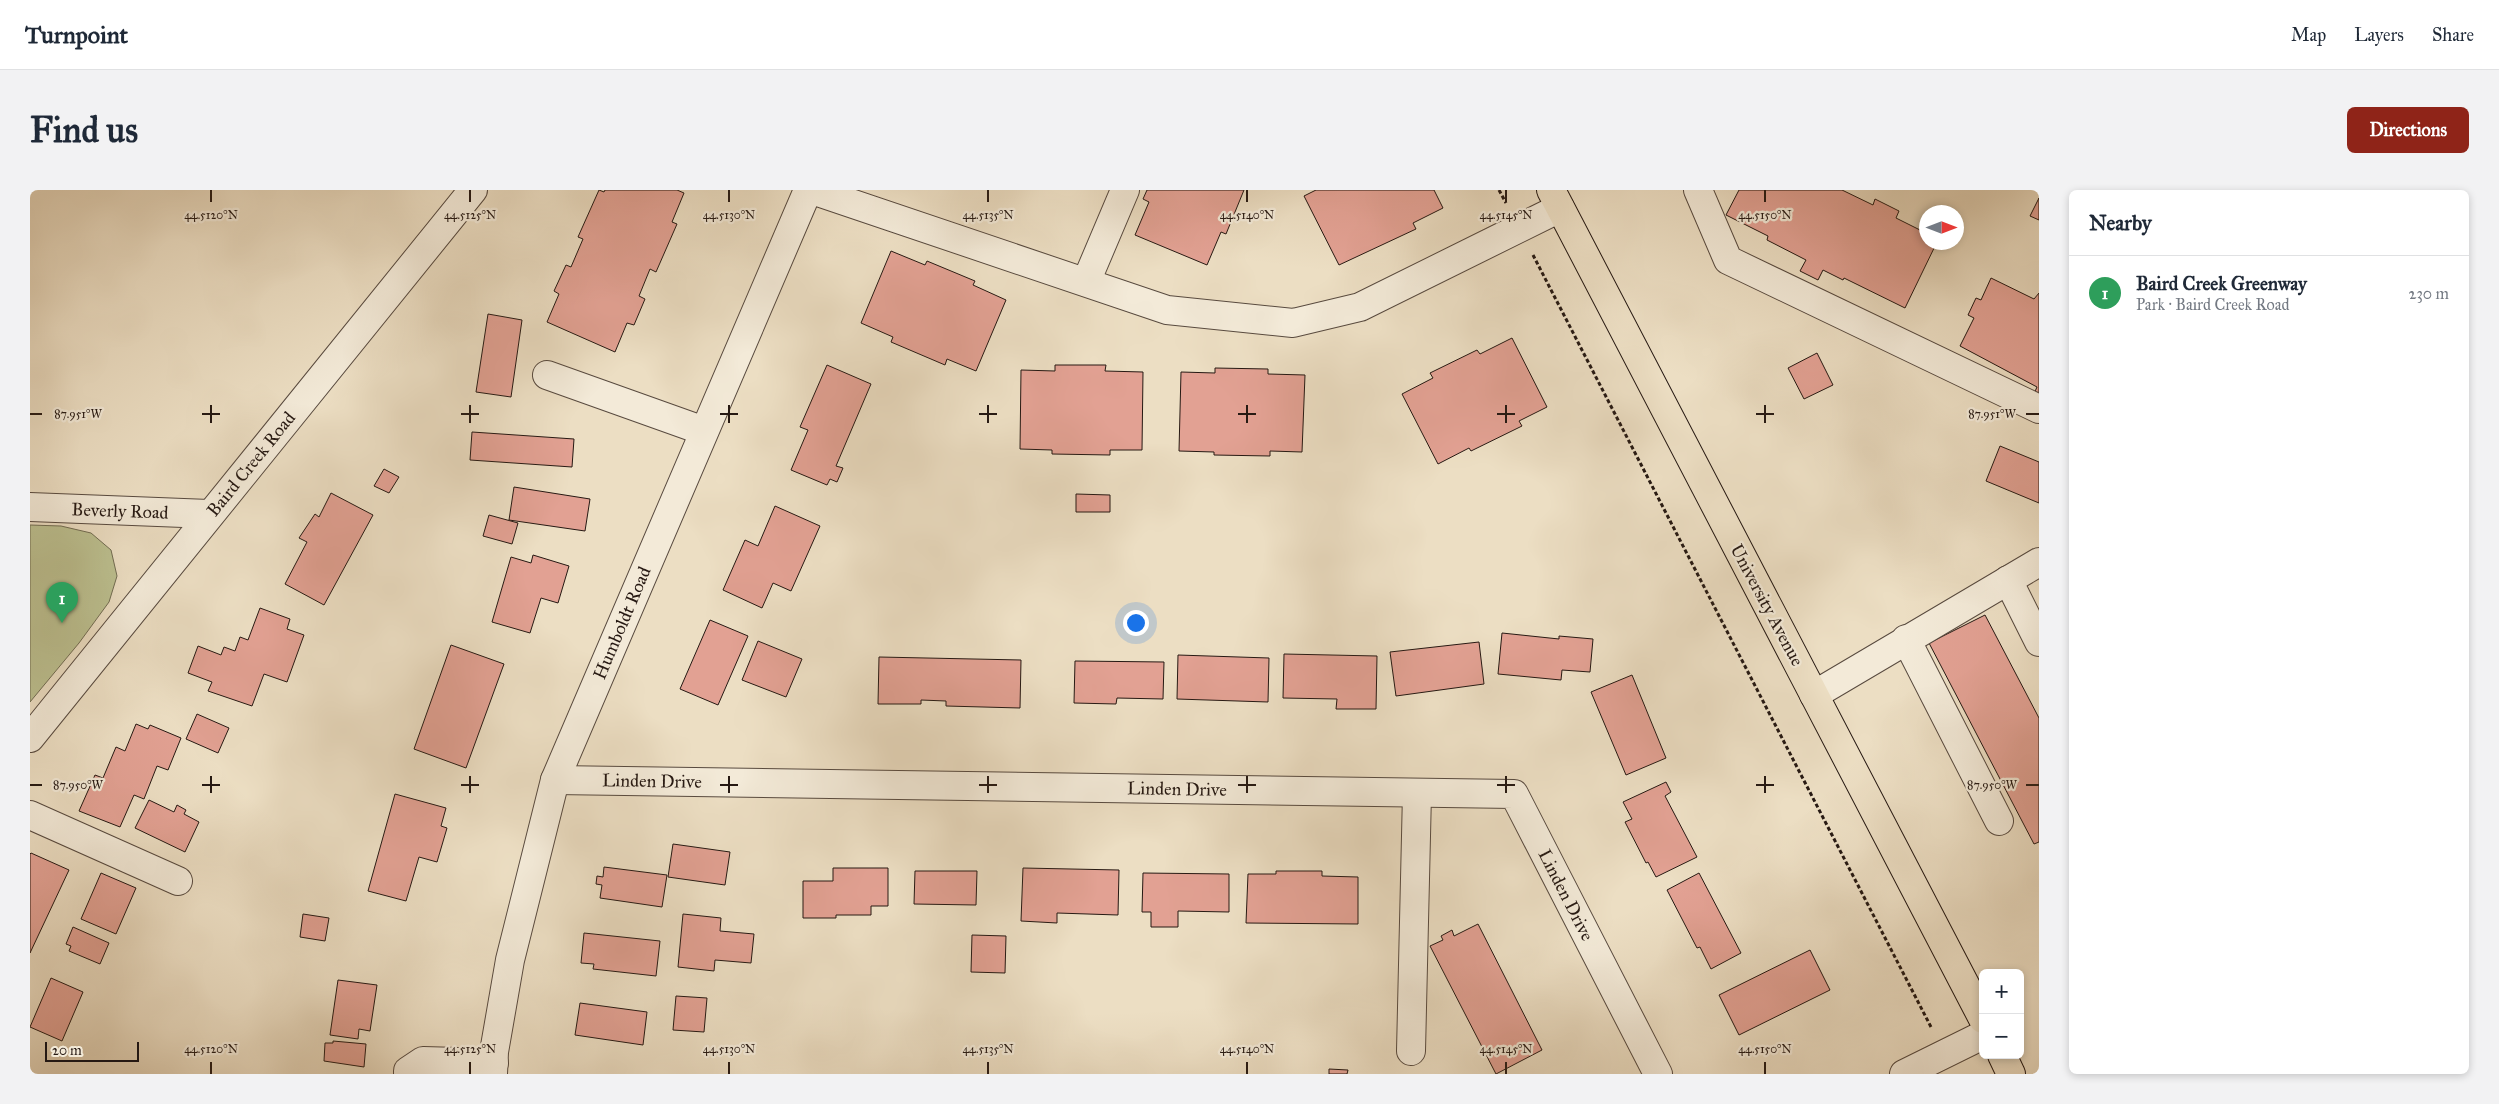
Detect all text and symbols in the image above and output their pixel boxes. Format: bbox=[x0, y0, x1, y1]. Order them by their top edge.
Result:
text: Turnpoint bbox=[25, 20, 128, 50]
text: Map bbox=[2291, 24, 2326, 46]
text: Layers bbox=[2354, 24, 2404, 46]
text: Share bbox=[2432, 24, 2474, 46]
button: Directions bbox=[2347, 107, 2469, 153]
text: Find us bbox=[30, 109, 138, 152]
north arrow bbox=[1919, 205, 1964, 250]
text: 44.5120°N bbox=[184, 208, 238, 222]
text: 44.5125°N bbox=[444, 208, 496, 222]
text: 44.5130°N bbox=[703, 208, 755, 222]
text: 44.5135°N bbox=[962, 208, 1014, 222]
text: 44.5140°N bbox=[1220, 208, 1274, 222]
text: 44.5145°N bbox=[1479, 208, 1533, 222]
text: 44.5150°N bbox=[1738, 208, 1792, 222]
text: Nearby bbox=[2089, 210, 2152, 236]
text: Baird Creek Greenway bbox=[2136, 272, 2307, 295]
text: 1 bbox=[2102, 284, 2108, 303]
text: 230 m bbox=[2409, 284, 2449, 303]
text: Park · Baird Creek Road bbox=[2136, 295, 2290, 314]
text: 87.951°W bbox=[54, 407, 102, 421]
street label: Baird Creek Road bbox=[202, 407, 300, 521]
text: 87.951°W bbox=[1968, 407, 2016, 421]
street label: Beverly Road bbox=[71, 498, 169, 524]
street label: University Avenue bbox=[1726, 540, 1808, 670]
street label: Humboldt Road bbox=[588, 563, 656, 683]
pin: 1 bbox=[46, 582, 78, 623]
your location bbox=[1123, 610, 1149, 636]
street label: Linden Drive bbox=[602, 769, 702, 793]
street label: Linden Drive bbox=[1127, 777, 1227, 801]
text: 87.950°W bbox=[53, 778, 104, 792]
text: 87.950°W bbox=[1967, 778, 2018, 792]
street label: Linden Drive bbox=[1534, 846, 1598, 944]
map controls bbox=[1979, 969, 2024, 1059]
button: + bbox=[1979, 969, 2024, 1014]
button: − bbox=[1979, 1014, 2024, 1059]
scale bar bbox=[45, 1039, 139, 1062]
text: 20 m bbox=[52, 1042, 82, 1059]
text: 44.5120°N bbox=[184, 1042, 238, 1056]
text: 44.5125°N bbox=[444, 1042, 496, 1056]
text: 44.5130°N bbox=[703, 1042, 755, 1056]
text: 44.5135°N bbox=[962, 1042, 1014, 1056]
text: 44.5140°N bbox=[1220, 1042, 1274, 1056]
text: 44.5145°N bbox=[1479, 1042, 1533, 1056]
text: 44.5150°N bbox=[1738, 1042, 1792, 1056]

